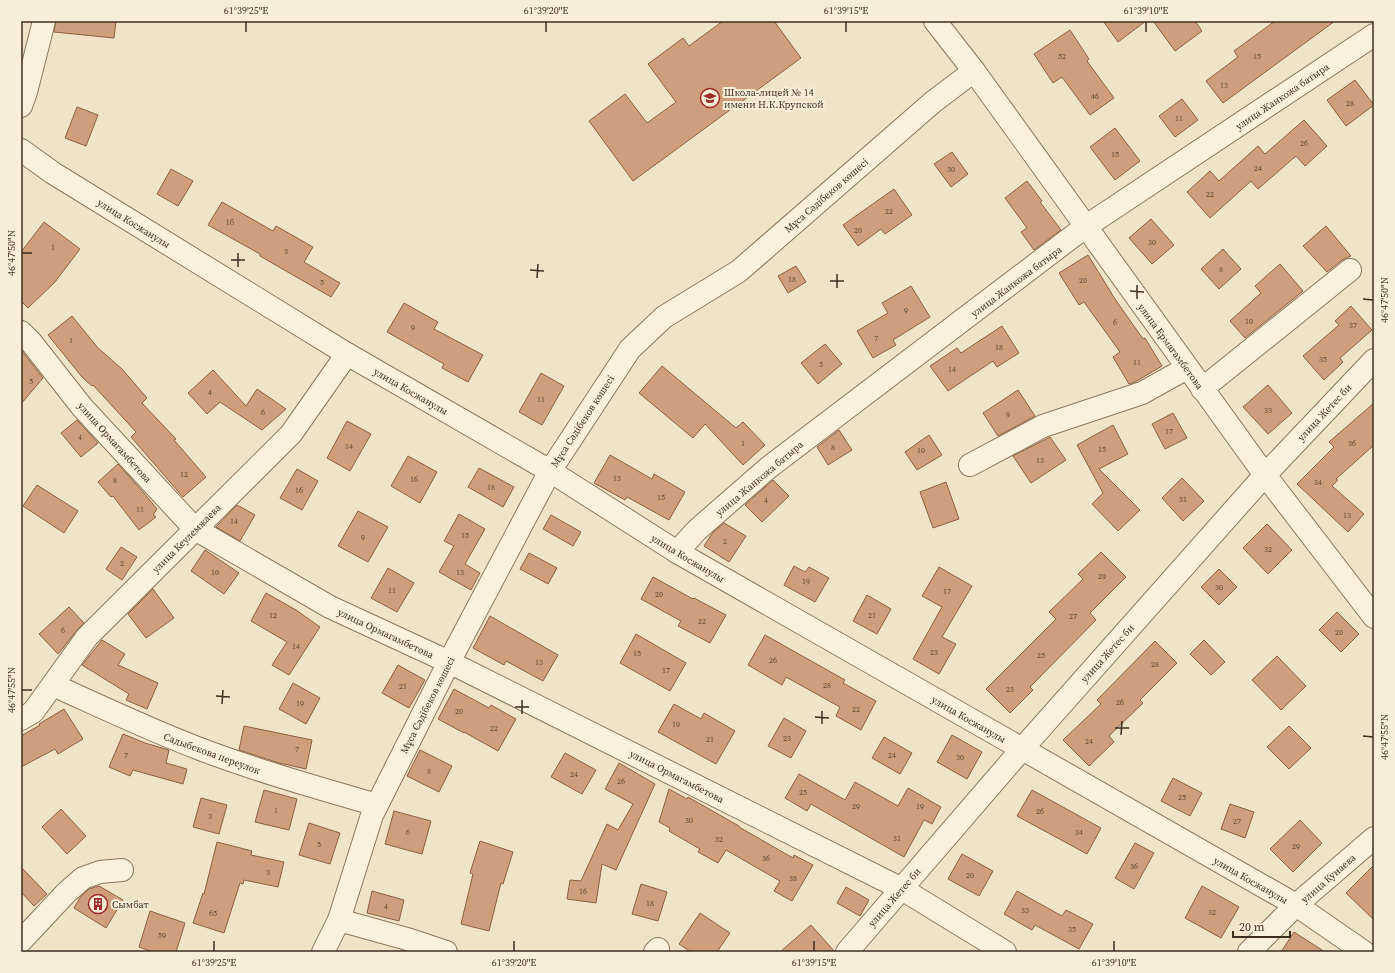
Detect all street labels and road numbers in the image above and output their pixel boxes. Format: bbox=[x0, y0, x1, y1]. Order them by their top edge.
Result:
street label: улица Жанкожа батыра bbox=[1233, 60, 1332, 133]
street label: Мұса Сәдібеков көшесі bbox=[782, 155, 871, 235]
street label: улица Косжанулы bbox=[95, 196, 173, 251]
street label: улица Жанкожа батыра bbox=[968, 242, 1065, 320]
street label: улица Ермагамбетова bbox=[1135, 301, 1207, 393]
street label: улица Косжанулы bbox=[371, 365, 451, 418]
street label: Мұса Сәдібеков көшесі bbox=[548, 373, 617, 470]
street label: улица Жетес би bbox=[1294, 380, 1355, 444]
street label: улица Ормагамбетова bbox=[75, 399, 155, 486]
street label: улица Жанкожа батыра bbox=[713, 437, 806, 519]
street label: улица Кеулемжаева bbox=[149, 500, 224, 576]
street label: улица Косжанулы bbox=[649, 531, 727, 586]
street label: улица Ормагамбетова bbox=[336, 606, 437, 662]
street label: улица Жетес би bbox=[1078, 621, 1137, 685]
street label: Мұса Сәдібеков көшесі bbox=[397, 655, 458, 756]
street label: улица Косжанулы bbox=[929, 693, 1009, 746]
street label: Садыбекова переулок bbox=[162, 730, 262, 777]
street label: улица Ормагамбетова bbox=[627, 747, 727, 806]
street label: улица Кунаева bbox=[1298, 850, 1359, 906]
street label: улица Косжанулы bbox=[1211, 854, 1291, 907]
street label: улица Жетес би bbox=[865, 865, 924, 929]

